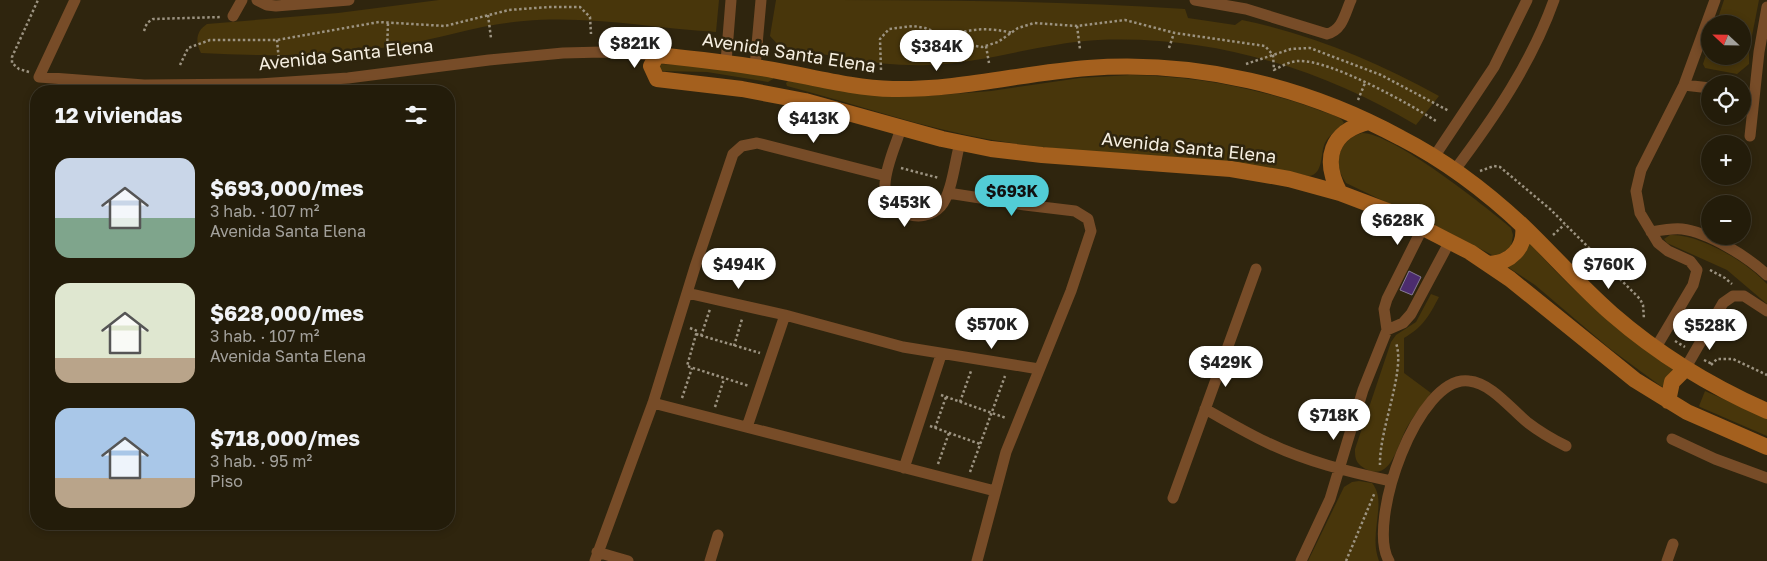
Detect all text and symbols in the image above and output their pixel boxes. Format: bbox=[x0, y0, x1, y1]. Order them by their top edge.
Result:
north arrow bbox=[1701, 15, 1751, 65]
map controls bbox=[1701, 15, 1751, 245]
pin: $821K bbox=[600, 27, 670, 69]
street label: Avenida Santa Elena bbox=[701, 27, 878, 77]
pin: $384K bbox=[902, 30, 972, 72]
text: $821K bbox=[610, 33, 660, 53]
street label: Avenida Santa Elena bbox=[257, 34, 434, 74]
text: $384K bbox=[911, 36, 963, 56]
button: locate bbox=[1701, 75, 1751, 125]
icon: filters bbox=[402, 101, 430, 129]
text: 12 viviendas bbox=[55, 102, 183, 128]
pin: $413K bbox=[779, 102, 849, 144]
text: $413K bbox=[789, 108, 839, 128]
street label: Avenida Santa Elena bbox=[1101, 127, 1278, 167]
button: + bbox=[1701, 135, 1751, 185]
pin: $693K bbox=[977, 174, 1047, 217]
text: $693,000/mes bbox=[210, 175, 364, 201]
icon: home bbox=[95, 178, 155, 238]
text: $693K bbox=[986, 181, 1038, 201]
pin: $453K bbox=[870, 186, 940, 228]
text: $453K bbox=[879, 192, 931, 212]
button: − bbox=[1701, 195, 1751, 245]
text: 3 hab. · 107 m² bbox=[210, 201, 319, 221]
pin: $628K bbox=[1363, 204, 1433, 246]
text: $628K bbox=[1372, 210, 1424, 230]
text: Avenida Santa Elena bbox=[210, 221, 366, 241]
pin: $494K bbox=[704, 248, 774, 290]
pin: $760K bbox=[1574, 248, 1644, 290]
text: $494K bbox=[713, 254, 765, 274]
text: $760K bbox=[1583, 254, 1635, 274]
text: $628,000/mes bbox=[210, 300, 364, 326]
icon: home bbox=[95, 303, 155, 363]
pin: $570K bbox=[957, 308, 1027, 350]
pin: $528K bbox=[1675, 308, 1745, 351]
text: $570K bbox=[966, 314, 1018, 334]
text: $528K bbox=[1684, 315, 1736, 335]
text: 3 hab. · 107 m² bbox=[210, 326, 319, 346]
text: Avenida Santa Elena bbox=[210, 346, 366, 366]
pin: $429K bbox=[1191, 346, 1261, 388]
text: $429K bbox=[1200, 352, 1252, 372]
pin: $718K bbox=[1299, 398, 1369, 441]
text: $718K bbox=[1309, 405, 1359, 425]
text: $718,000/mes bbox=[210, 425, 360, 451]
icon: home bbox=[95, 428, 155, 488]
text: 3 hab. · 95 m² bbox=[210, 451, 312, 471]
text: Piso bbox=[210, 471, 243, 491]

